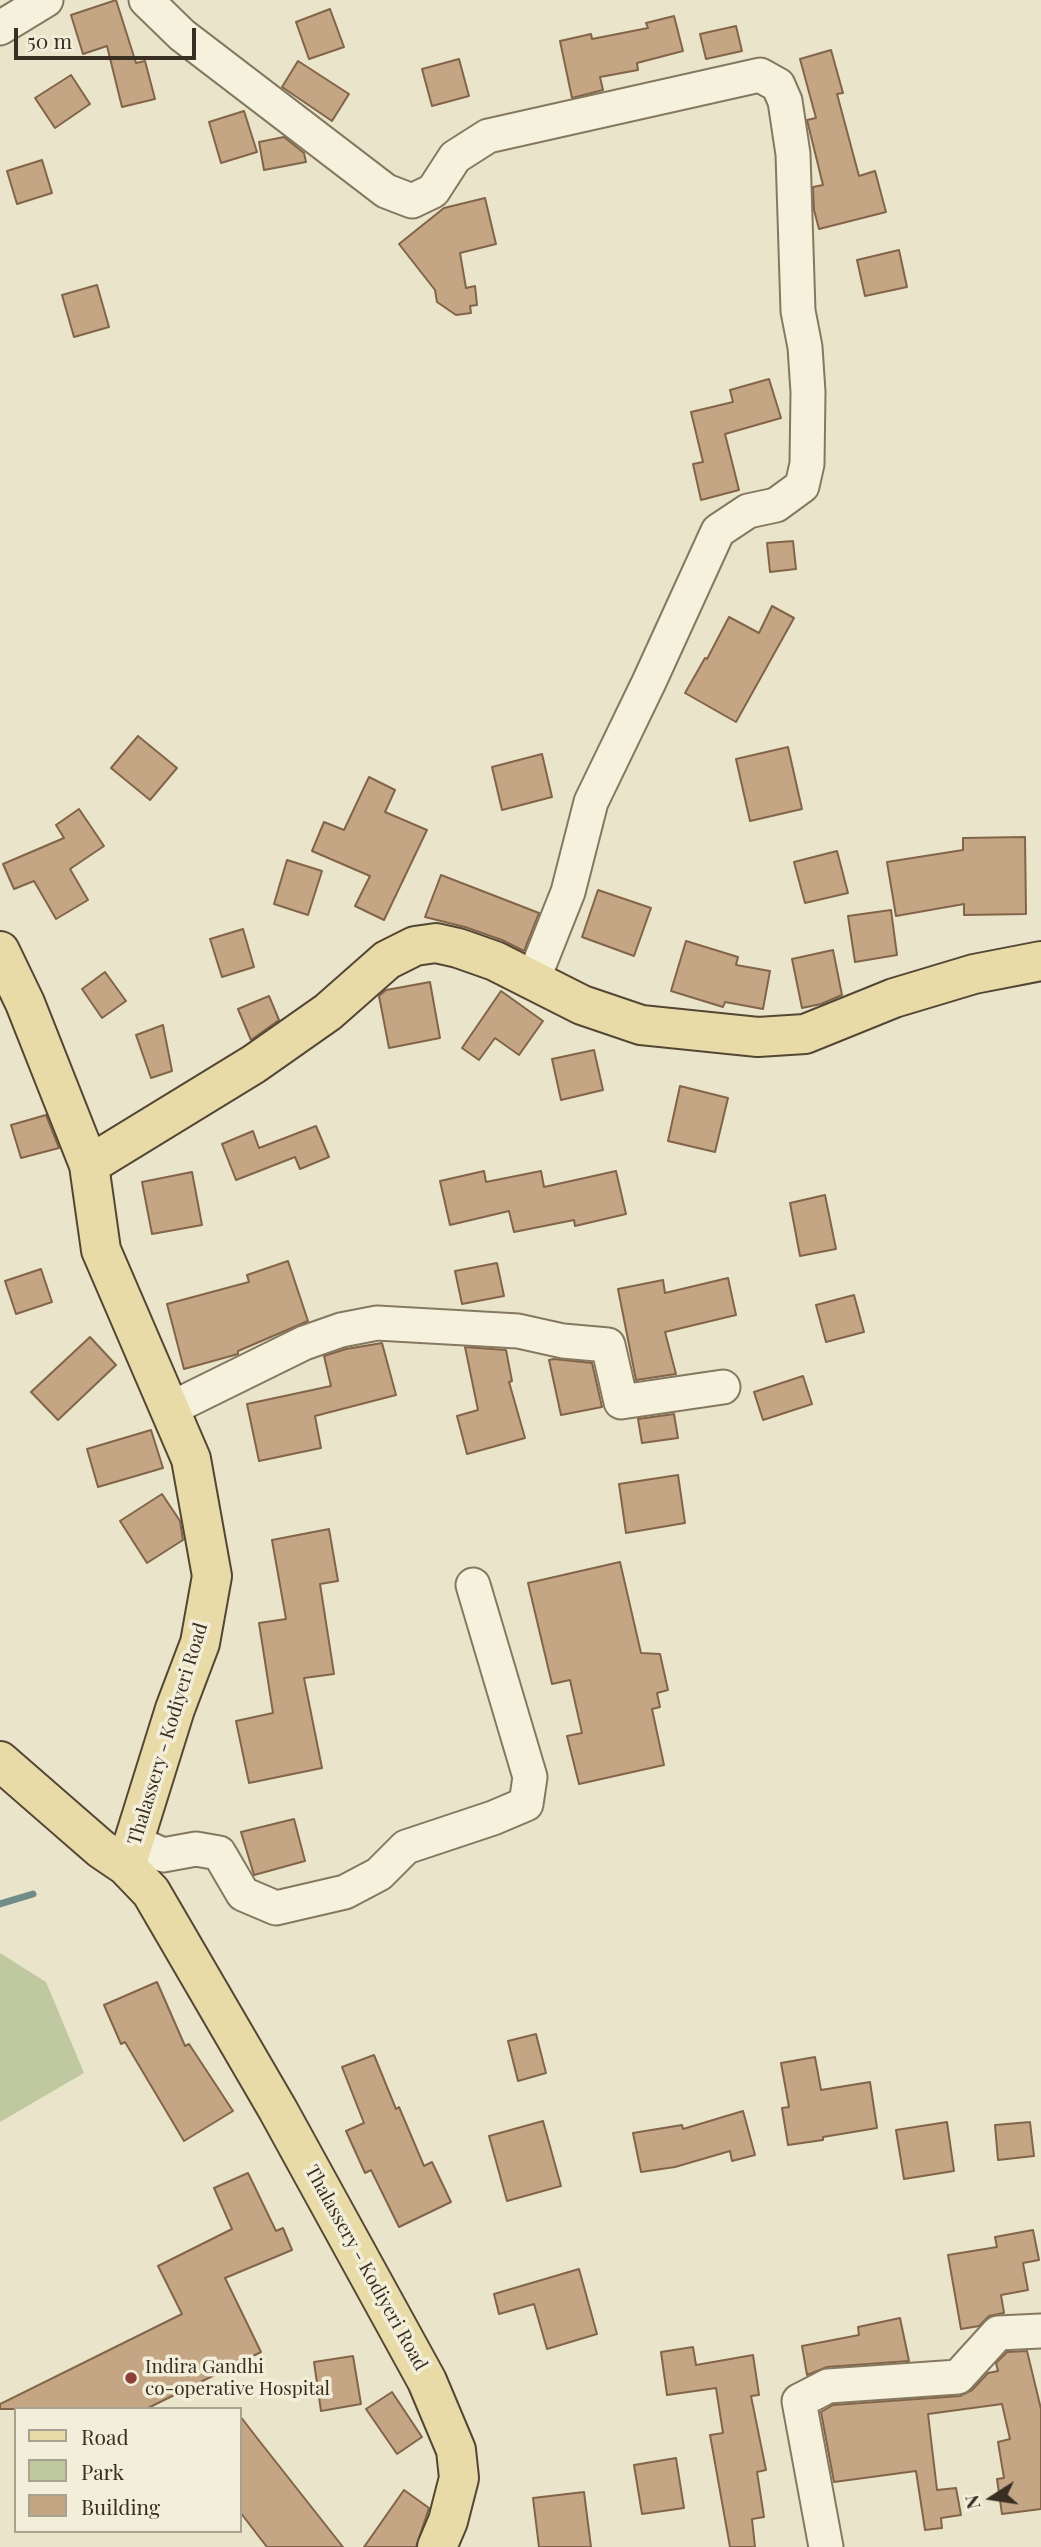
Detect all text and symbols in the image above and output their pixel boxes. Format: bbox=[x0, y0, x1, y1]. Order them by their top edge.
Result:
scale bar bbox=[18, 14, 200, 58]
text: 50 m bbox=[27, 26, 72, 54]
street label: Thalassery - Kodiyeri Road bbox=[123, 1620, 213, 1848]
street label: Thalassery - Kodiyeri Road bbox=[300, 2161, 432, 2375]
place label: Indira Gandhi co-operative Hospital bbox=[145, 2356, 330, 2400]
marker: Indira Gandhi co-operative Hospital bbox=[123, 2370, 139, 2386]
legend bbox=[14, 2407, 242, 2533]
text: Road bbox=[81, 2422, 129, 2450]
text: Park bbox=[81, 2457, 124, 2485]
north arrow bbox=[957, 2463, 1027, 2533]
text: Building bbox=[81, 2492, 160, 2520]
text: N bbox=[957, 2493, 986, 2512]

